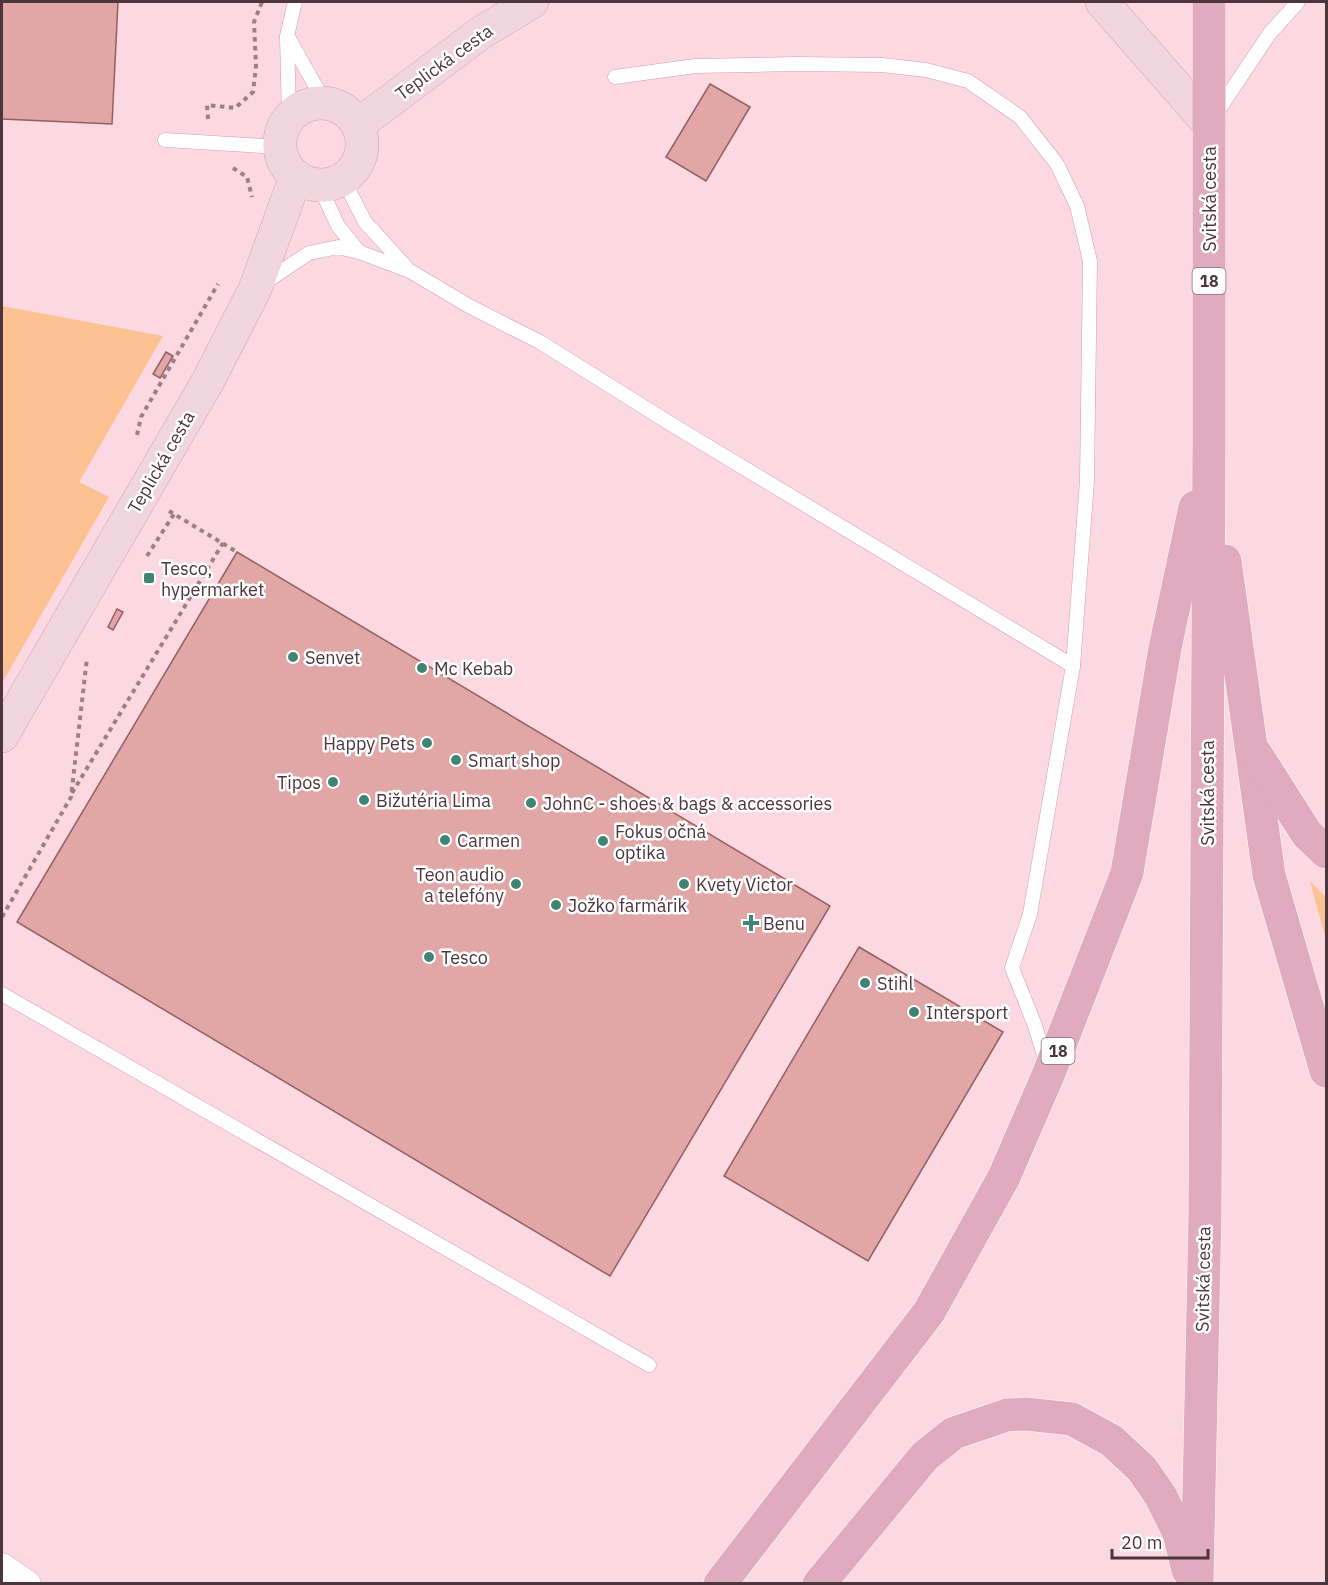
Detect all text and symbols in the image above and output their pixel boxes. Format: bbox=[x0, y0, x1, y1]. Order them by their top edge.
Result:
street label: Teplická cesta bbox=[391, 19, 497, 105]
street label: Svitská cesta bbox=[1198, 146, 1221, 252]
road number: 18 bbox=[1192, 268, 1226, 294]
street label: Teplická cesta bbox=[122, 406, 200, 517]
place label: Tesco, hypermarket bbox=[161, 557, 264, 601]
marker: Tesco, hypermarket bbox=[142, 571, 156, 585]
place label: Senvet bbox=[305, 646, 360, 669]
marker: Senvet bbox=[286, 650, 300, 664]
place label: Mc Kebab bbox=[434, 657, 513, 680]
marker: Mc Kebab bbox=[415, 661, 429, 675]
place label: Happy Pets bbox=[323, 732, 415, 755]
marker: Happy Pets bbox=[420, 736, 434, 750]
street label: Svitská cesta bbox=[1196, 740, 1219, 846]
place label: Smart shop bbox=[468, 749, 561, 772]
marker: Smart shop bbox=[449, 753, 463, 767]
place label: Tipos bbox=[277, 771, 321, 794]
marker: Tipos bbox=[326, 775, 340, 789]
place label: Bižutéria Lima bbox=[376, 789, 491, 812]
place label: JohnC - shoes & bags & accessories bbox=[543, 792, 832, 815]
marker: Bižutéria Lima bbox=[357, 793, 371, 807]
marker: JohnC - shoes & bags & accessories bbox=[524, 796, 538, 810]
place label: Fokus očná optika bbox=[615, 820, 707, 864]
place label: Carmen bbox=[457, 829, 520, 852]
marker: Carmen bbox=[438, 833, 452, 847]
marker: Fokus očná optika bbox=[596, 834, 610, 848]
place label: Teon audio a telefóny bbox=[416, 863, 504, 907]
place label: Kvety Victor bbox=[696, 873, 793, 896]
marker: Teon audio a telefóny bbox=[509, 877, 523, 891]
marker: Kvety Victor bbox=[677, 877, 691, 891]
place label: Jožko farmárik bbox=[568, 894, 688, 917]
marker: Jožko farmárik bbox=[549, 898, 563, 912]
place label: Benu bbox=[763, 912, 805, 935]
marker: Benu bbox=[744, 916, 758, 930]
place label: Tesco bbox=[441, 946, 488, 969]
marker: Tesco bbox=[422, 950, 436, 964]
place label: Stihl bbox=[877, 972, 913, 995]
marker: Stihl bbox=[858, 976, 872, 990]
place label: Intersport bbox=[926, 1001, 1008, 1024]
marker: Intersport bbox=[907, 1005, 921, 1019]
road number: 18 bbox=[1042, 1038, 1074, 1064]
street label: Svitská cesta bbox=[1191, 1226, 1215, 1332]
scale bar bbox=[1112, 1522, 1208, 1560]
text: 20 m bbox=[1121, 1531, 1163, 1554]

